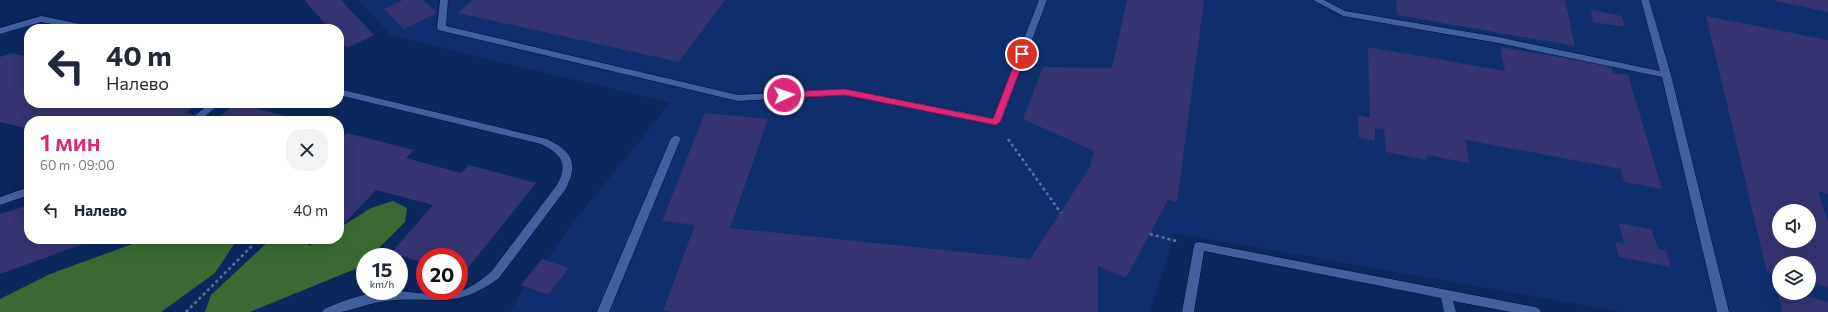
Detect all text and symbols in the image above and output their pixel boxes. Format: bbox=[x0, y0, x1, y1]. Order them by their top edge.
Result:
pin bbox=[1005, 37, 1039, 71]
text: 40 m bbox=[106, 38, 172, 72]
icon: left bbox=[40, 40, 92, 92]
icon: arrive bbox=[1011, 43, 1033, 65]
text: Налево bbox=[106, 72, 169, 94]
position arrow bbox=[763, 74, 805, 116]
text: 1 мин bbox=[40, 127, 101, 156]
button: close bbox=[286, 129, 328, 171]
text: 60 m · 09:00 bbox=[40, 157, 115, 173]
icon: left bbox=[40, 199, 62, 221]
text: Налево bbox=[74, 201, 127, 219]
text: 40 m bbox=[293, 201, 328, 219]
map controls bbox=[1772, 204, 1816, 300]
button: sound bbox=[1772, 204, 1816, 248]
speed limit sign: 20 bbox=[416, 248, 468, 300]
button: layers bbox=[1772, 256, 1816, 300]
text: 15 bbox=[372, 257, 392, 281]
text: km/h bbox=[370, 278, 394, 290]

